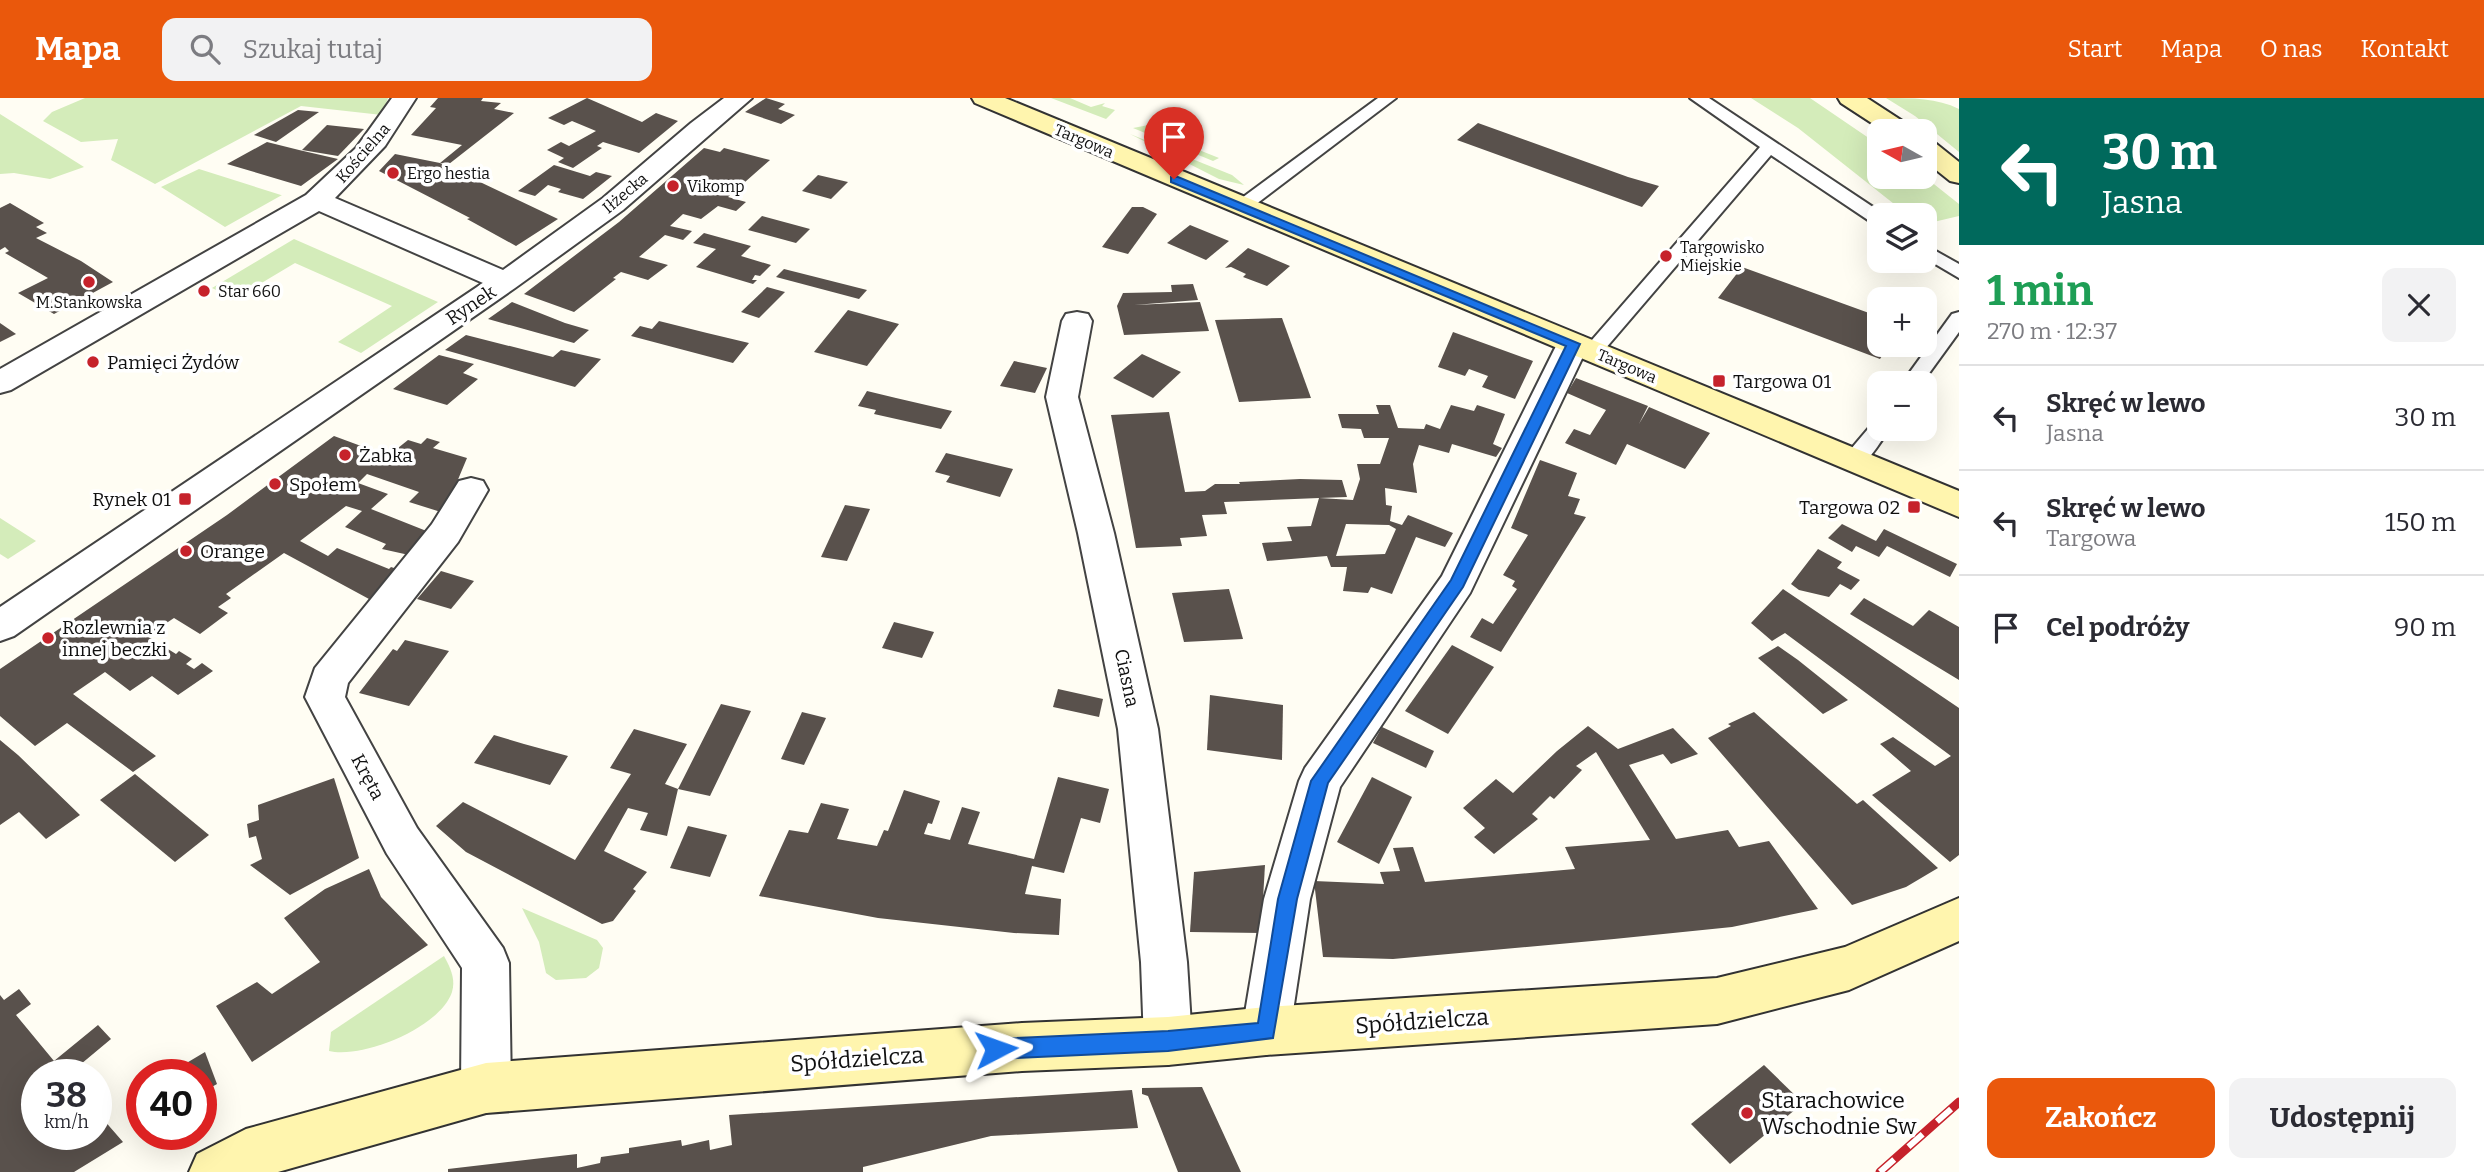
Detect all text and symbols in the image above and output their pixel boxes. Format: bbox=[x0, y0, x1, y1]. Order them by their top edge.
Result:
search box bbox=[162, 18, 652, 81]
text: Mapa bbox=[35, 29, 120, 69]
icon: search bbox=[186, 30, 224, 68]
text: Szukaj tutaj bbox=[242, 34, 383, 65]
text: Start bbox=[2068, 35, 2123, 63]
text: Mapa bbox=[2161, 35, 2222, 63]
text: O nas bbox=[2260, 35, 2323, 63]
text: Kontakt bbox=[2361, 35, 2449, 63]
pin bbox=[1144, 107, 1204, 179]
icon: arrive bbox=[1155, 118, 1193, 156]
street label: Kościelna bbox=[332, 119, 394, 187]
north arrow bbox=[1867, 119, 1937, 189]
map controls bbox=[1867, 119, 1937, 441]
street label: Targowa bbox=[1051, 120, 1117, 162]
text: 30 m bbox=[2102, 123, 2217, 182]
icon: left bbox=[1987, 126, 2078, 217]
place label: Ergo hestia bbox=[407, 164, 490, 183]
marker: Ergo hestia bbox=[385, 165, 401, 181]
street label: Iłżecka bbox=[599, 169, 651, 217]
place label: Vikomp bbox=[687, 177, 745, 196]
marker: Vikomp bbox=[665, 178, 681, 194]
text: Jasna bbox=[2102, 183, 2182, 221]
button: layers bbox=[1867, 203, 1937, 273]
place label: Targowisko Miejskie bbox=[1680, 238, 1764, 275]
marker: Targowisko Miejskie bbox=[1658, 248, 1674, 264]
text: 1 min bbox=[1987, 266, 2093, 316]
button: close bbox=[2382, 268, 2456, 342]
marker: M.Stankowska bbox=[81, 274, 97, 290]
street label: Rynek bbox=[442, 280, 500, 330]
place label: Star 660 bbox=[218, 282, 281, 301]
marker: Star 660 bbox=[196, 283, 212, 299]
button: + bbox=[1867, 287, 1937, 357]
place label: M.Stankowska bbox=[36, 293, 142, 312]
text: 270 m · 12:37 bbox=[1987, 317, 2117, 345]
street label: Targowa bbox=[1594, 345, 1660, 387]
place label: Pamięci Żydów bbox=[107, 351, 240, 374]
marker: Pamięci Żydów bbox=[85, 354, 101, 370]
place label: Targowa 01 bbox=[1733, 370, 1832, 393]
button: − bbox=[1867, 371, 1937, 441]
marker: Targowa 01 bbox=[1711, 373, 1727, 389]
text: Skręć w lewo bbox=[2046, 388, 2206, 419]
icon: left bbox=[1987, 399, 2025, 437]
text: 30 m bbox=[2395, 402, 2456, 433]
text: Jasna bbox=[2046, 419, 2104, 447]
place label: Żabka bbox=[359, 444, 413, 467]
marker: Żabka bbox=[337, 447, 353, 463]
place label: Społem bbox=[289, 473, 357, 496]
marker: Społem bbox=[267, 476, 283, 492]
place label: Rynek 01 bbox=[92, 488, 171, 511]
marker: Rynek 01 bbox=[177, 491, 193, 507]
text: Skręć w lewo bbox=[2046, 493, 2206, 524]
place label: Targowa 02 bbox=[1799, 496, 1900, 519]
marker: Targowa 02 bbox=[1906, 499, 1922, 515]
icon: left bbox=[1987, 504, 2025, 542]
text: 150 m bbox=[2385, 507, 2456, 538]
text: Targowa bbox=[2046, 524, 2136, 552]
place label: Orange bbox=[200, 540, 265, 563]
marker: Orange bbox=[178, 543, 194, 559]
icon: arrive bbox=[1987, 609, 2025, 647]
text: Cel podróży bbox=[2046, 612, 2189, 643]
text: 90 m bbox=[2394, 612, 2456, 643]
place label: Rozlewnia z innej beczki bbox=[62, 616, 167, 661]
marker: Rozlewnia z innej beczki bbox=[40, 630, 56, 646]
street label: Ciasna bbox=[1110, 647, 1145, 710]
street label: Kręta bbox=[346, 750, 390, 804]
street label: Spółdzielcza bbox=[1354, 1002, 1490, 1040]
position arrow bbox=[959, 1012, 1033, 1086]
street label: Spółdzielcza bbox=[789, 1040, 925, 1078]
speed limit sign: 40 bbox=[126, 1059, 217, 1150]
text: 38 bbox=[46, 1074, 87, 1116]
button: Zakończ bbox=[1987, 1078, 2215, 1158]
button: Udostępnij bbox=[2229, 1078, 2456, 1158]
place label: Starachowice Wschodnie Sw bbox=[1761, 1086, 1917, 1140]
marker: Starachowice Wschodnie Sw bbox=[1739, 1105, 1755, 1121]
text: km/h bbox=[44, 1111, 89, 1133]

